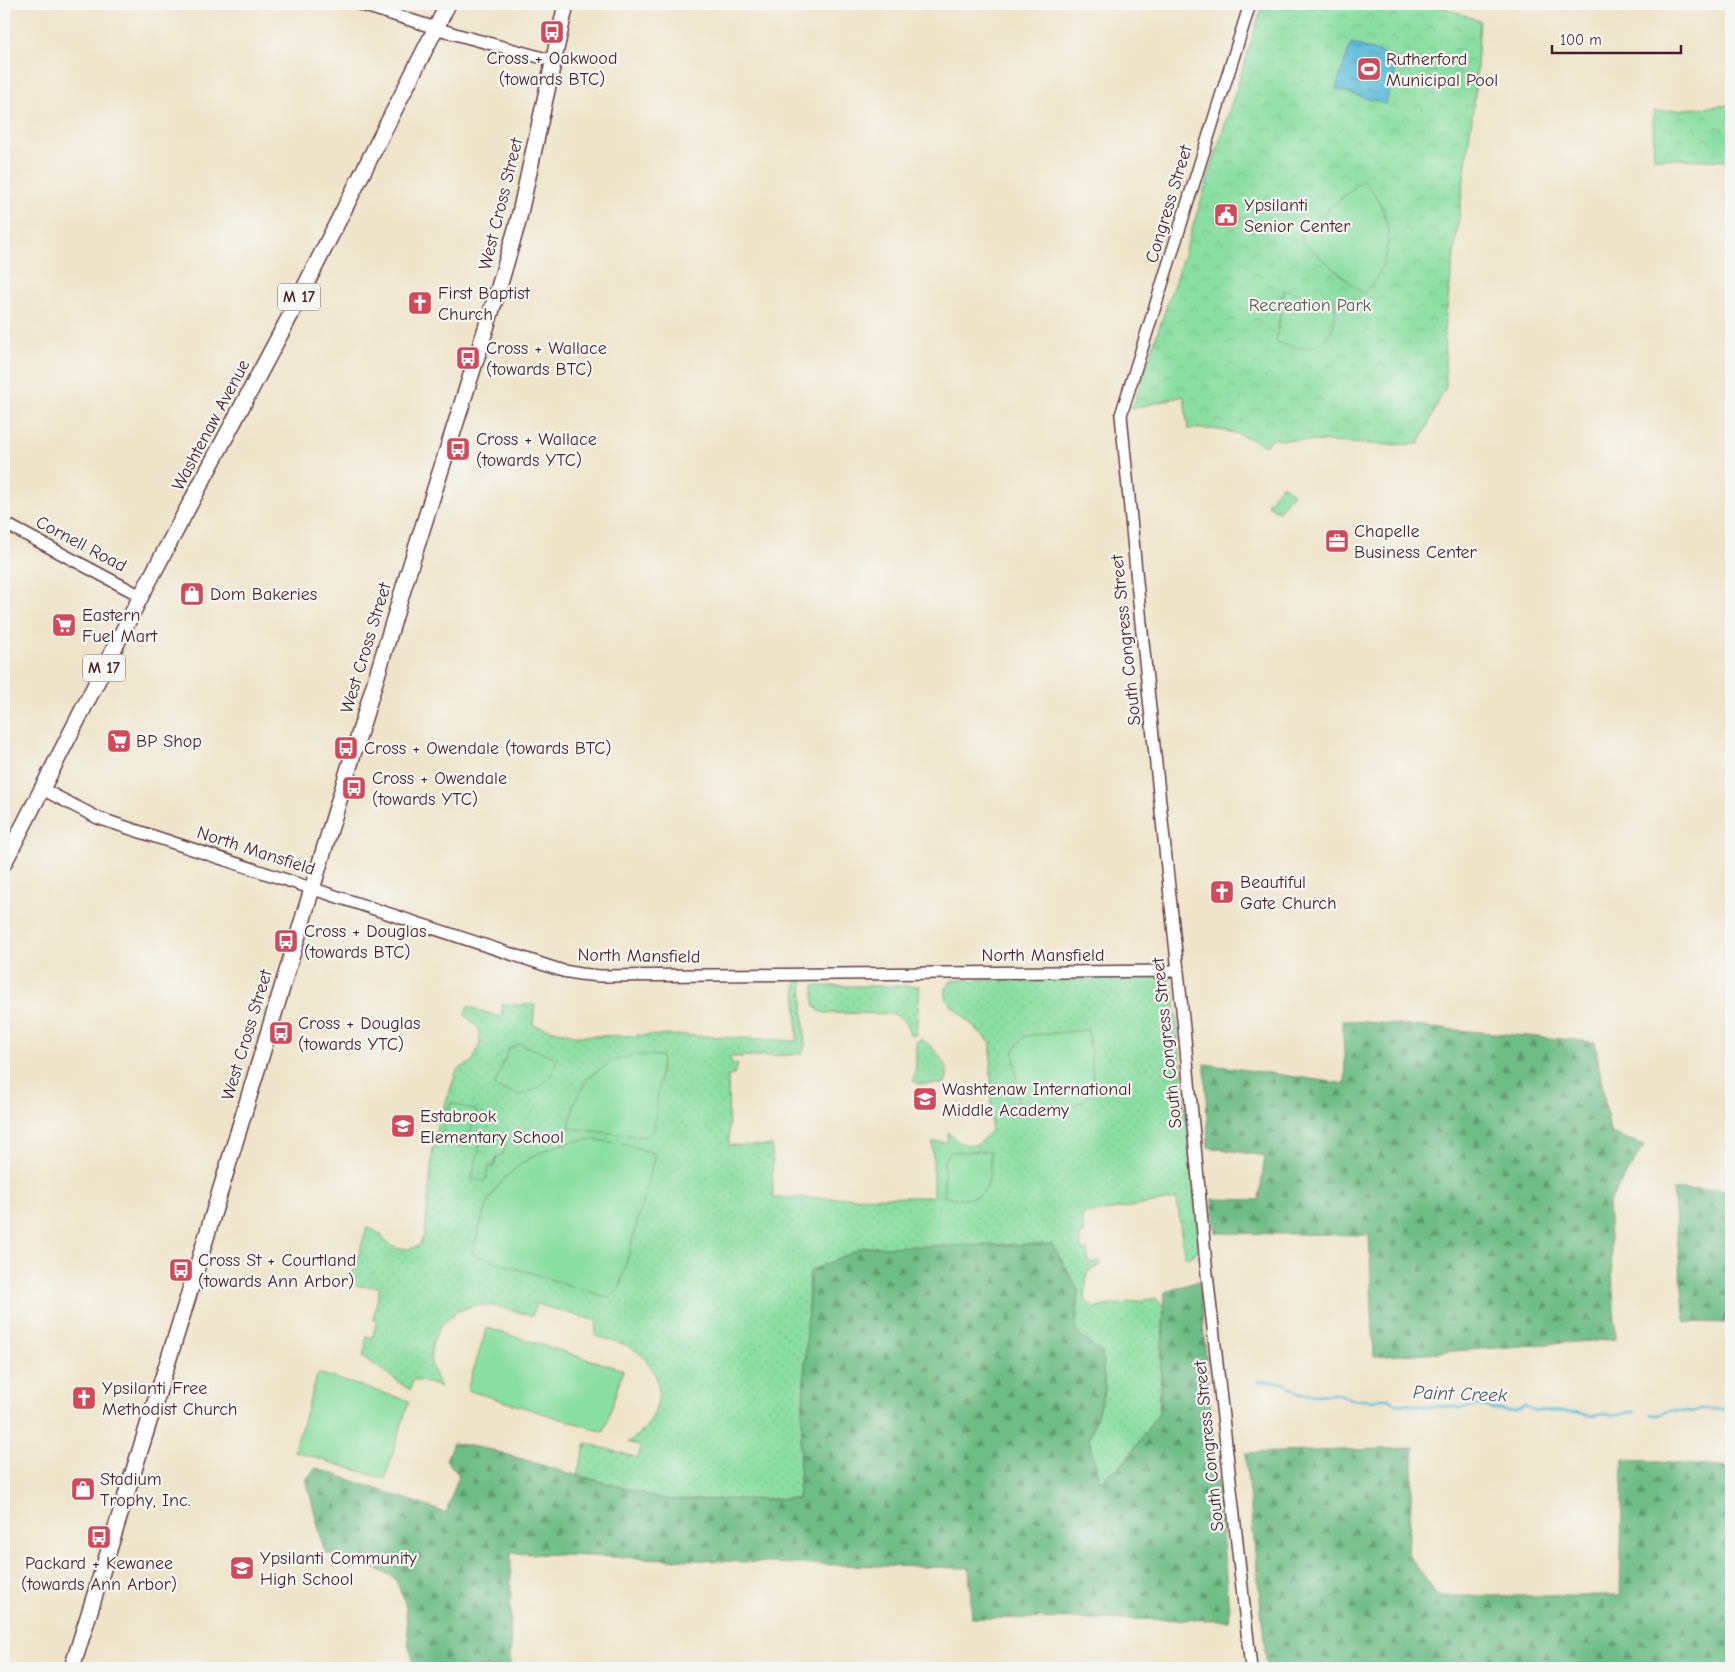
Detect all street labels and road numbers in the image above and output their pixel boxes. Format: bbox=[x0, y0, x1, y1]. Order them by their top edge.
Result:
street label: West Cross Street bbox=[474, 135, 528, 272]
street label: Congress Street bbox=[1141, 142, 1197, 265]
road number: M 17 bbox=[278, 284, 320, 310]
street label: Washtenaw Avenue bbox=[168, 356, 254, 494]
street label: Cornell Road bbox=[32, 511, 130, 577]
street label: South Congress Street bbox=[1107, 553, 1145, 726]
street label: West Cross Street bbox=[336, 579, 396, 716]
road number: M 17 bbox=[83, 654, 125, 681]
street label: North Mansfield bbox=[194, 822, 318, 880]
street label: North Mansfield bbox=[577, 944, 701, 968]
street label: North Mansfield bbox=[982, 945, 1104, 966]
street label: South Congress Street bbox=[1148, 956, 1186, 1129]
street label: West Cross Street bbox=[217, 966, 277, 1103]
street label: South Congress Street bbox=[1190, 1359, 1228, 1532]

